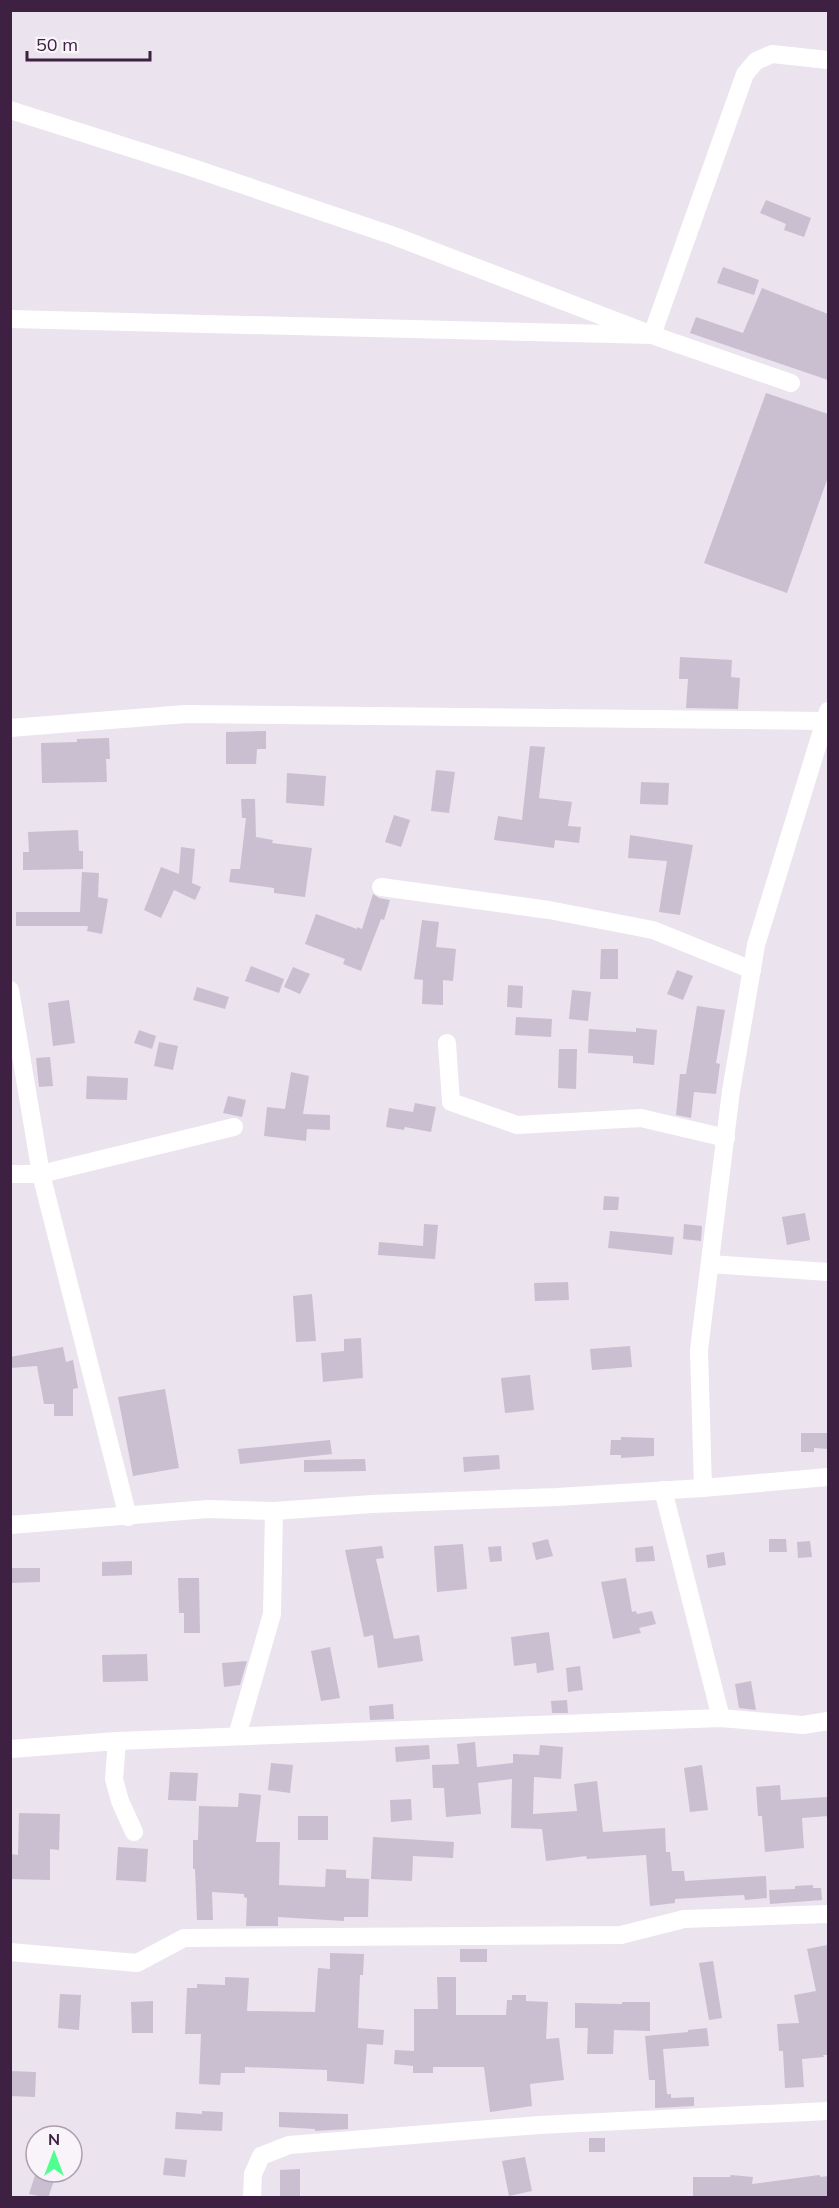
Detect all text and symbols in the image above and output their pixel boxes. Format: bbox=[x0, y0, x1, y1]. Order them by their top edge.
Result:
scale bar bbox=[27, 24, 150, 62]
text: 50 m bbox=[36, 33, 78, 56]
north arrow bbox=[24, 2124, 84, 2184]
text: N bbox=[48, 2129, 60, 2149]

